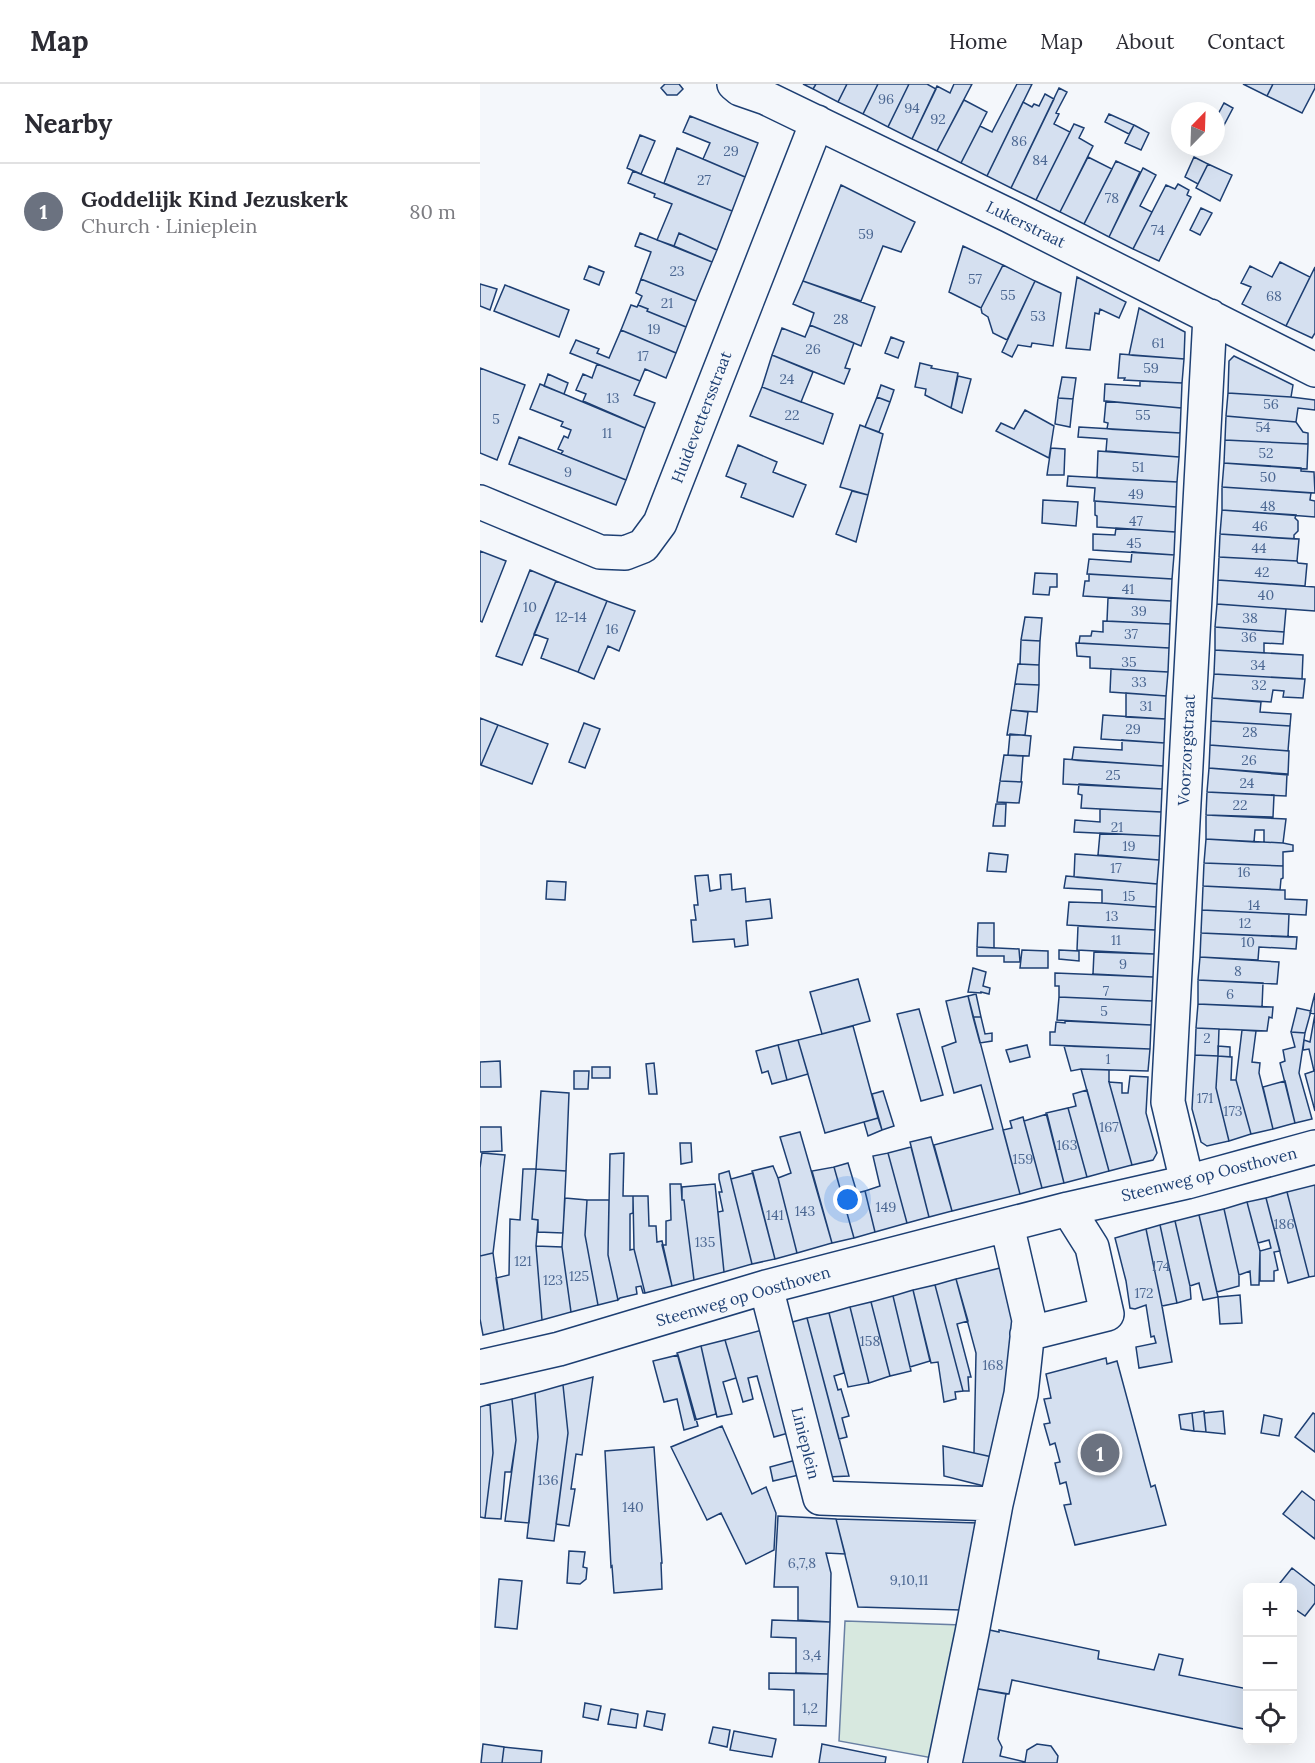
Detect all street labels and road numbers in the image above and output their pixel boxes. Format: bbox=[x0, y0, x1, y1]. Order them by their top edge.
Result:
street label: Lukerstraat bbox=[983, 196, 1070, 252]
street label: Huidevettersstraat bbox=[667, 348, 736, 486]
street label: Voorzorgstraat bbox=[1173, 693, 1199, 807]
street label: Steenweg op Oosthoven bbox=[1119, 1142, 1299, 1206]
street label: Steenweg op Oosthoven bbox=[654, 1261, 833, 1330]
street label: Linieplein bbox=[787, 1405, 825, 1481]

